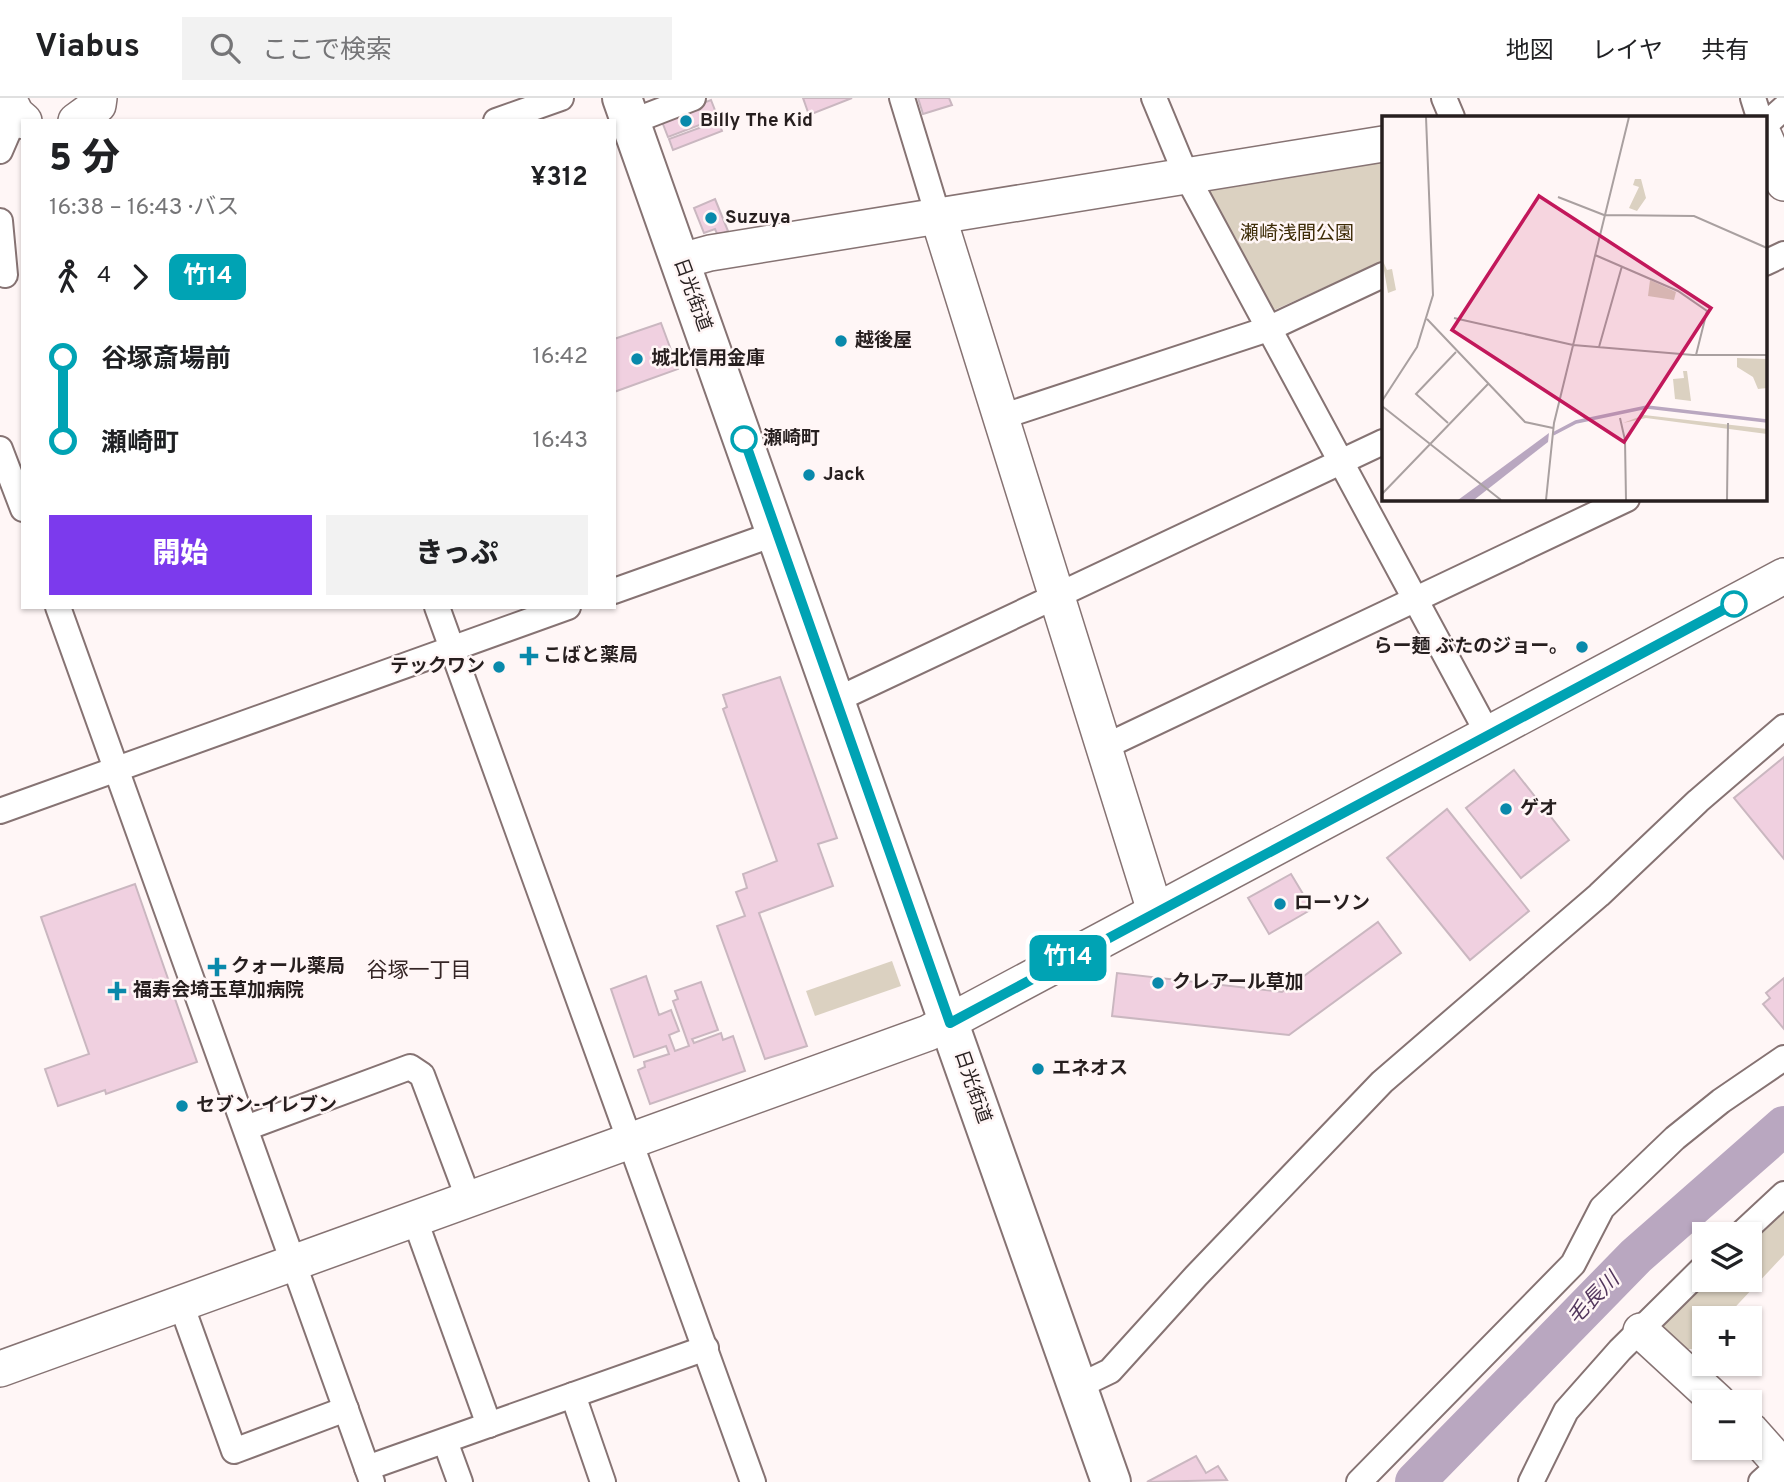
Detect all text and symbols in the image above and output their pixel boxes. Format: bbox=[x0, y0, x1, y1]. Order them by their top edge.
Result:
search box bbox=[182, 17, 672, 80]
text: Viabus bbox=[35, 27, 140, 69]
icon: search bbox=[206, 29, 244, 67]
text: ここで検索 bbox=[262, 35, 392, 68]
text: 地図 bbox=[1506, 37, 1554, 67]
text: レイヤ bbox=[1592, 37, 1663, 67]
text: 共有 bbox=[1701, 37, 1749, 67]
place label: Billy The Kid bbox=[700, 109, 813, 133]
marker: Billy The Kid bbox=[678, 113, 694, 129]
inset map bbox=[1382, 116, 1766, 500]
text: 5 分 bbox=[49, 136, 120, 185]
text: ¥312 bbox=[530, 162, 588, 195]
text: 16:38 – 16:43 · バス bbox=[49, 194, 239, 223]
place label: Suzuya bbox=[725, 206, 790, 230]
marker: Suzuya bbox=[703, 210, 719, 226]
park label: 瀬崎浅間公園 bbox=[1240, 222, 1354, 246]
street label: 日光街道 bbox=[668, 255, 716, 335]
icon: walk bbox=[49, 258, 87, 296]
icon: forward bbox=[121, 258, 159, 296]
text: 4 bbox=[97, 262, 111, 291]
text: 竹14 bbox=[183, 262, 232, 292]
place label: 越後屋 bbox=[855, 329, 912, 353]
marker: 越後屋 bbox=[833, 333, 849, 349]
text: 16:42 bbox=[532, 343, 588, 372]
text: 谷塚斎場前 bbox=[101, 344, 231, 377]
place label: 城北信用金庫 bbox=[651, 347, 765, 371]
marker: 城北信用金庫 bbox=[629, 351, 645, 367]
marker: 瀬崎町 bbox=[731, 426, 757, 452]
text: 16:43 bbox=[532, 427, 588, 456]
place label: 瀬崎町 bbox=[763, 427, 820, 451]
text: 瀬崎町 bbox=[101, 428, 179, 461]
place label: Jack bbox=[823, 463, 866, 487]
marker: Jack bbox=[801, 467, 817, 483]
button: 開始 bbox=[49, 515, 312, 595]
button: きっぷ bbox=[326, 515, 588, 595]
unlabelled marker bbox=[1721, 591, 1747, 617]
place label: らー麺 ぶたのジョー。 bbox=[1373, 635, 1568, 659]
marker: らー麺 ぶたのジョー。 bbox=[1574, 639, 1590, 655]
place label: こばと薬局 bbox=[543, 644, 638, 668]
marker: こばと薬局 bbox=[521, 648, 537, 664]
place label: テックワン bbox=[390, 655, 485, 679]
marker: テックワン bbox=[491, 659, 507, 675]
place label: ゲオ bbox=[1520, 797, 1558, 821]
marker: ゲオ bbox=[1498, 801, 1514, 817]
place label: ローソン bbox=[1294, 892, 1370, 916]
marker: ローソン bbox=[1272, 896, 1288, 912]
line badge: 竹14 bbox=[1028, 935, 1108, 981]
text: 竹14 bbox=[1043, 943, 1093, 973]
place label: クォール薬局 bbox=[231, 955, 345, 979]
district label: 谷塚一丁目 bbox=[367, 958, 472, 985]
marker: クォール薬局 bbox=[209, 959, 225, 975]
place label: クレアール草加 bbox=[1172, 971, 1304, 995]
marker: クレアール草加 bbox=[1150, 975, 1166, 991]
place label: 福寿会埼玉草加病院 bbox=[133, 979, 304, 1003]
marker: 福寿会埼玉草加病院 bbox=[107, 981, 127, 1001]
street label: 日光街道 bbox=[948, 1047, 996, 1127]
place label: エネオス bbox=[1052, 1057, 1128, 1081]
marker: エネオス bbox=[1030, 1061, 1046, 1077]
place label: セブン-イレブン bbox=[196, 1094, 337, 1118]
marker: セブン-イレブン bbox=[174, 1098, 190, 1114]
map controls bbox=[1692, 1222, 1762, 1460]
button: layers bbox=[1692, 1222, 1762, 1292]
water label: 毛長川 bbox=[1562, 1266, 1627, 1331]
button: + bbox=[1692, 1306, 1762, 1376]
button: − bbox=[1692, 1390, 1762, 1460]

